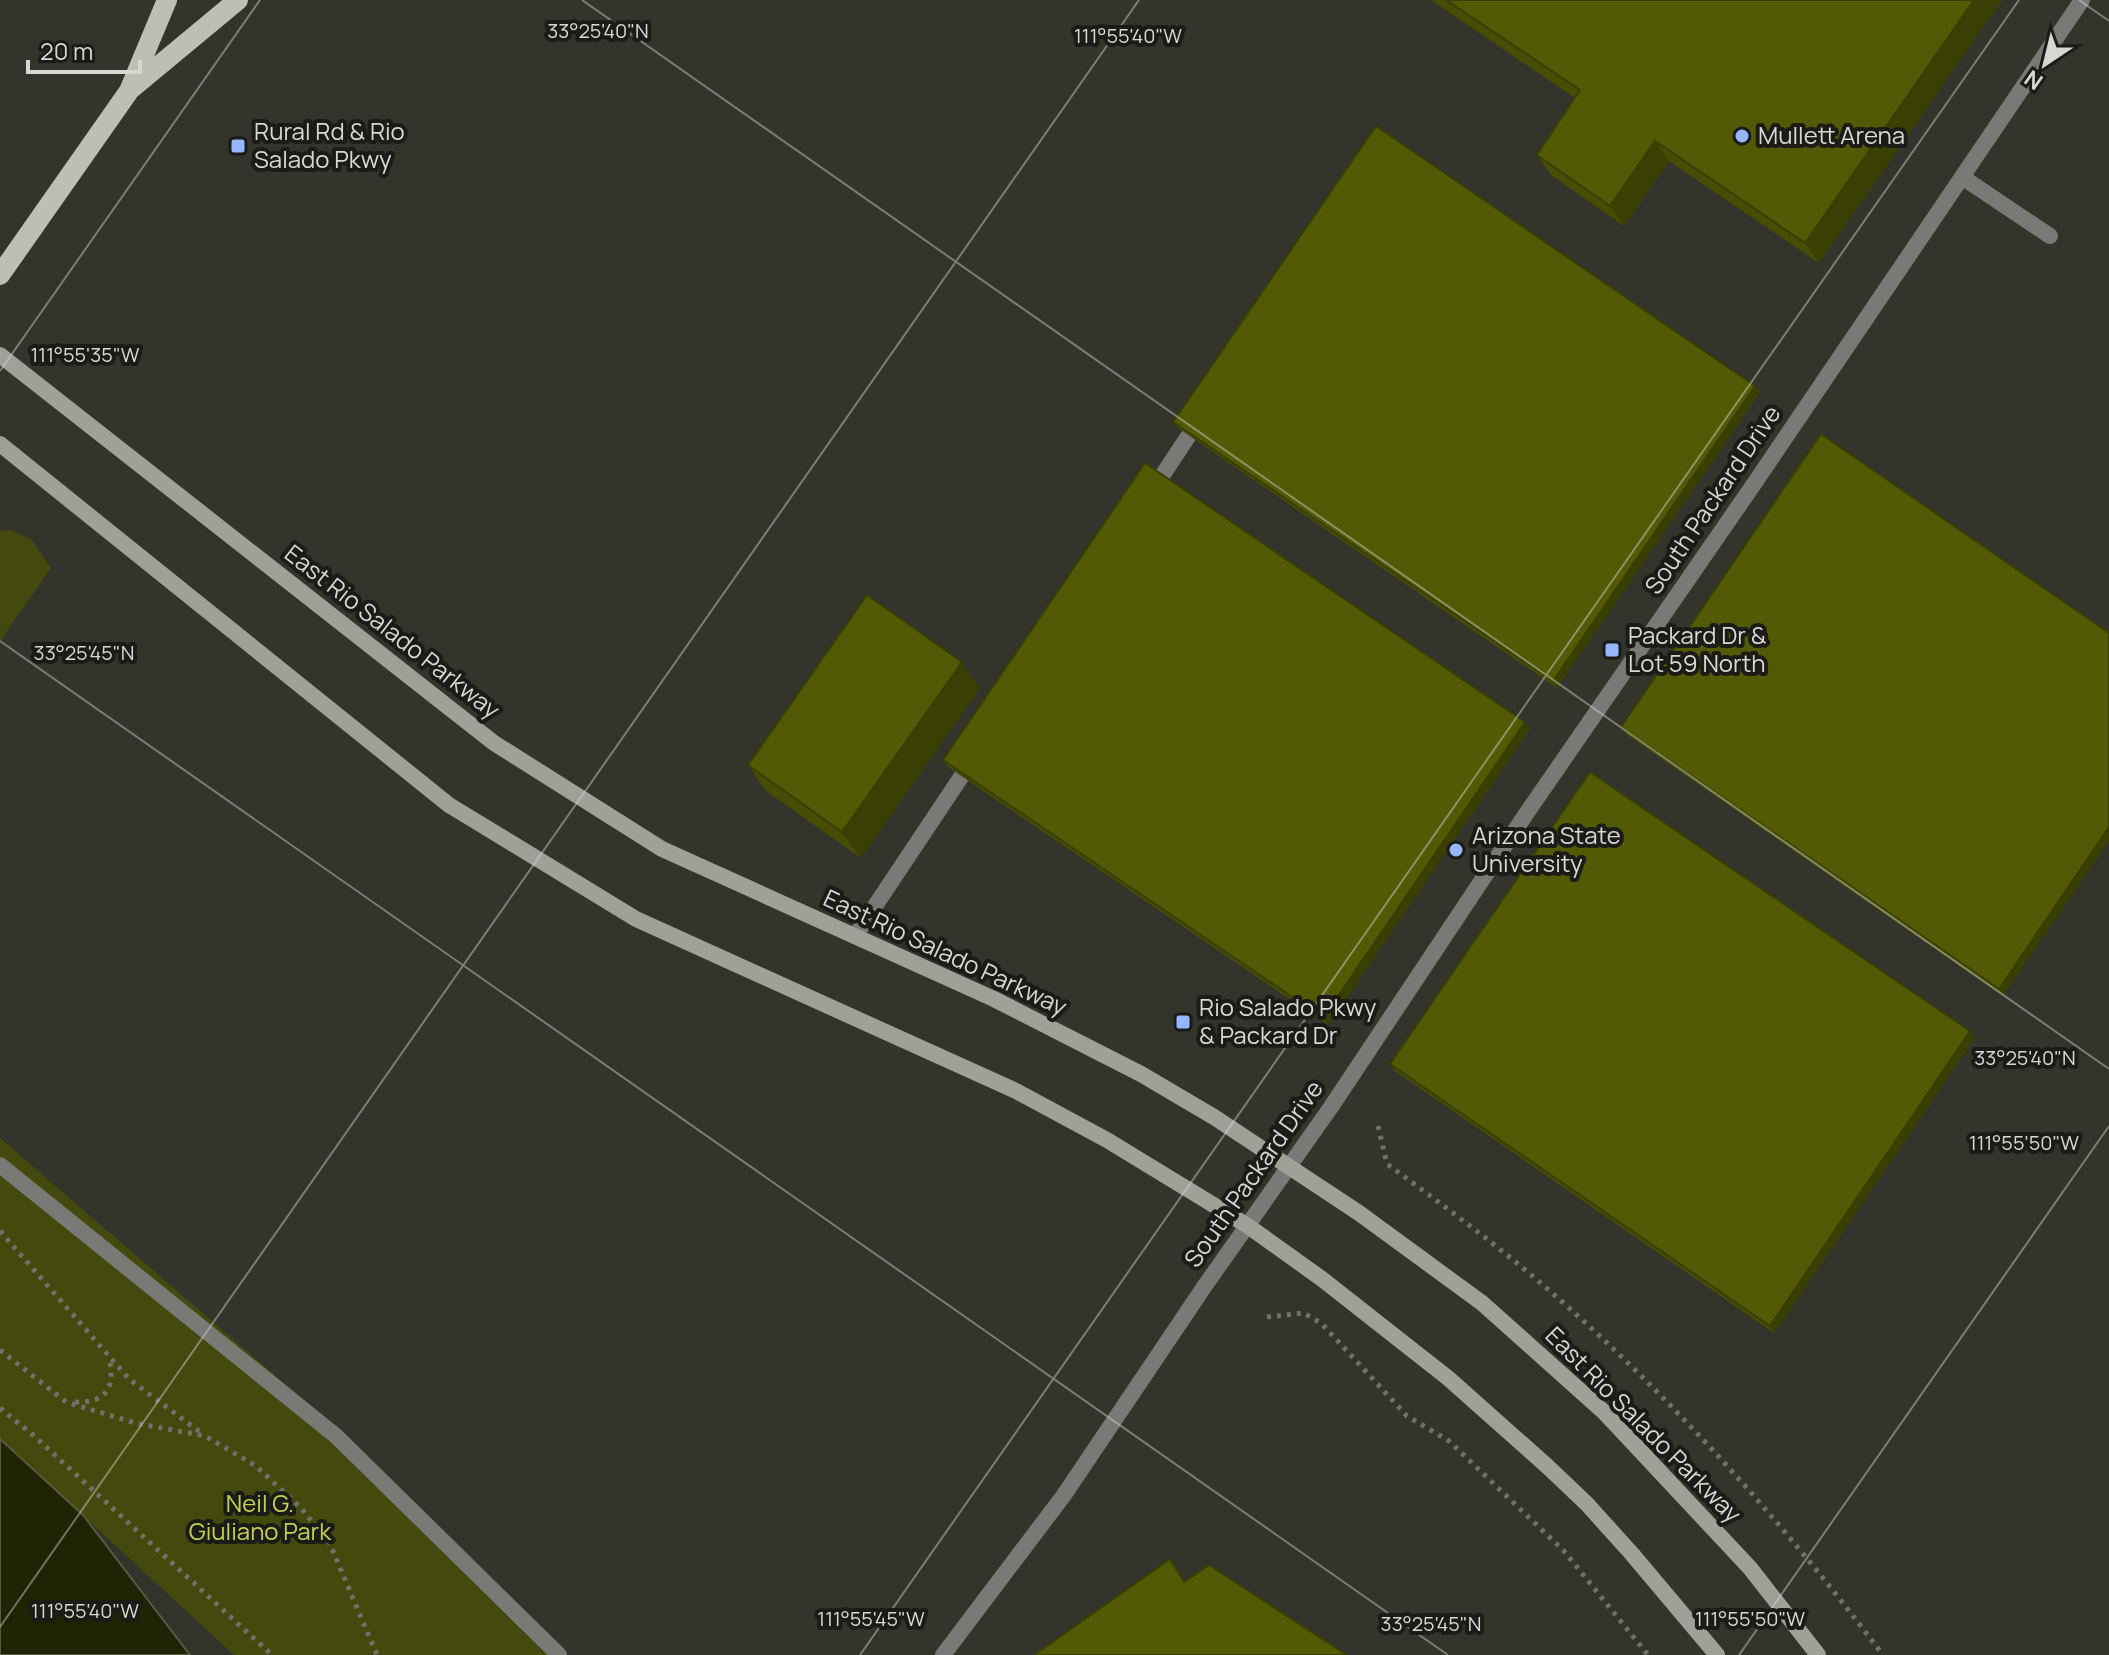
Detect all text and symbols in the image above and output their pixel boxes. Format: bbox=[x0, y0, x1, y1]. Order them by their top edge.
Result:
text: 33°25'40"N bbox=[547, 17, 649, 44]
text: 111°55'40"W bbox=[1074, 22, 1182, 49]
scale bar bbox=[28, 24, 140, 74]
north arrow bbox=[2005, 24, 2085, 104]
text: 20 m bbox=[40, 34, 93, 67]
text: N bbox=[2018, 64, 2049, 97]
place label: Rural Rd & Rio Salado Pkwy bbox=[254, 114, 405, 175]
place label: Mullett Arena bbox=[1758, 118, 1905, 151]
marker: Mullett Arena bbox=[1733, 127, 1751, 145]
marker: Rural Rd & Rio Salado Pkwy bbox=[229, 137, 247, 155]
text: 111°55'35"W bbox=[31, 341, 140, 368]
street label: South Packard Drive bbox=[1636, 398, 1787, 600]
street label: East Rio Salado Parkway bbox=[278, 536, 508, 726]
place label: Packard Dr & Lot 59 North bbox=[1628, 618, 1767, 679]
text: 33°25'45"N bbox=[34, 639, 134, 666]
marker: Packard Dr & Lot 59 North bbox=[1603, 641, 1621, 659]
place label: Arizona State University bbox=[1472, 818, 1621, 879]
marker: Arizona State University bbox=[1447, 841, 1465, 859]
street label: East Rio Salado Parkway bbox=[819, 881, 1073, 1023]
place label: Rio Salado Pkwy & Packard Dr bbox=[1199, 990, 1377, 1051]
marker: Rio Salado Pkwy & Packard Dr bbox=[1174, 1013, 1192, 1031]
text: 33°25'40"N bbox=[1974, 1044, 2076, 1071]
street label: South Packard Drive bbox=[1176, 1073, 1330, 1273]
text: 111°55'50"W bbox=[1969, 1129, 2079, 1156]
street label: East Rio Salado Parkway bbox=[1539, 1319, 1750, 1529]
park label: Neil G. Giuliano Park bbox=[189, 1486, 332, 1547]
text: 111°55'40"W bbox=[31, 1597, 139, 1624]
text: 111°55'45"W bbox=[817, 1605, 925, 1632]
text: 111°55'50"W bbox=[1695, 1605, 1805, 1632]
text: 33°25'45"N bbox=[1381, 1610, 1481, 1637]

